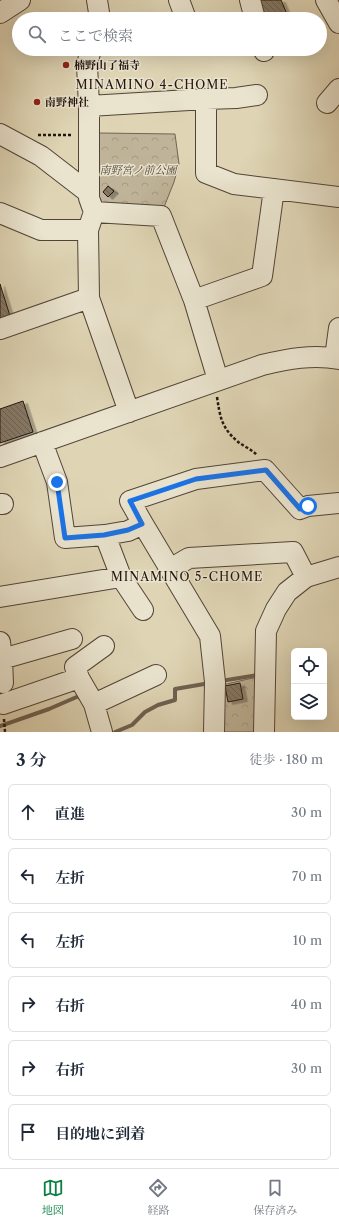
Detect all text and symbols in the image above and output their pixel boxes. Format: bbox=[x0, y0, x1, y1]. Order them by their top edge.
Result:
search box bbox=[12, 12, 327, 56]
icon: search bbox=[26, 23, 48, 45]
text: ここで検索 bbox=[58, 26, 133, 45]
place label: 楠野山了福寺 bbox=[74, 58, 140, 72]
marker: 楠野山了福寺 bbox=[61, 60, 71, 70]
district label: MINAMINO 4-CHOME bbox=[75, 77, 229, 92]
place label: 南野神社 bbox=[45, 95, 89, 109]
marker: 南野神社 bbox=[32, 97, 42, 107]
park label: 南野宮ノ前公園 bbox=[100, 163, 178, 177]
route end bbox=[48, 473, 66, 491]
route start bbox=[299, 497, 317, 515]
district label: MINAMINO 5-CHOME bbox=[111, 569, 263, 584]
map controls bbox=[291, 648, 327, 720]
button: locate bbox=[291, 648, 327, 684]
button: layers bbox=[291, 684, 327, 720]
text: 3 分 bbox=[16, 750, 47, 770]
text: 徒歩 · 180 m bbox=[249, 751, 323, 767]
icon: ahead bbox=[17, 801, 39, 823]
text: 直進 bbox=[55, 804, 85, 823]
text: 30 m bbox=[291, 804, 322, 820]
icon: left bbox=[17, 865, 39, 887]
text: 左折 bbox=[55, 868, 85, 887]
text: 70 m bbox=[292, 868, 322, 884]
icon: left bbox=[17, 929, 39, 951]
text: 左折 bbox=[55, 932, 85, 951]
text: 10 m bbox=[293, 932, 322, 948]
icon: right bbox=[17, 993, 39, 1015]
text: 右折 bbox=[55, 996, 85, 1015]
text: 40 m bbox=[291, 996, 322, 1012]
icon: right bbox=[17, 1057, 39, 1079]
text: 右折 bbox=[55, 1060, 85, 1079]
text: 30 m bbox=[291, 1060, 322, 1076]
icon: arrive bbox=[17, 1121, 39, 1143]
text: 目的地に到着 bbox=[55, 1124, 145, 1143]
tab: 地図 bbox=[42, 1177, 64, 1217]
tab: 経路 bbox=[147, 1177, 169, 1217]
tab: 保存済み bbox=[253, 1177, 297, 1217]

